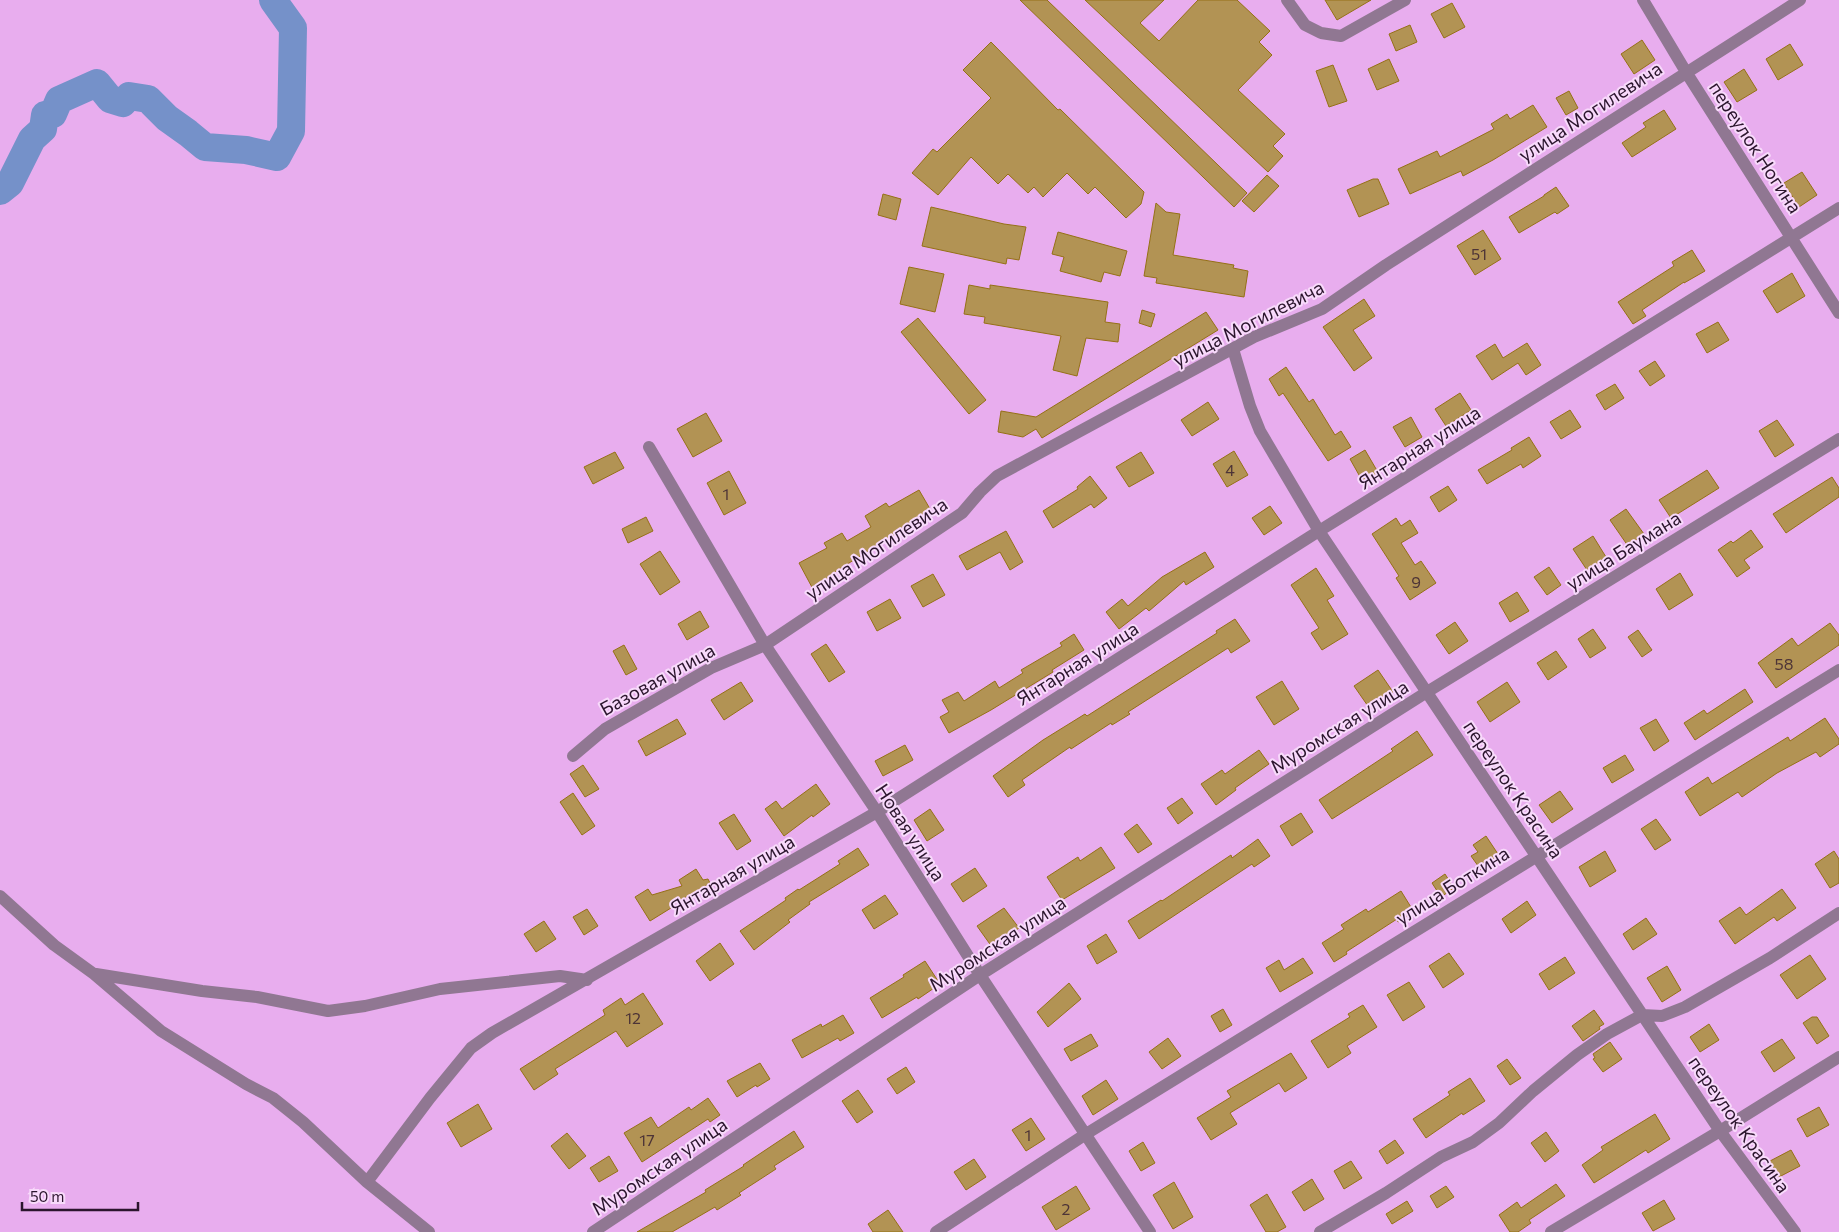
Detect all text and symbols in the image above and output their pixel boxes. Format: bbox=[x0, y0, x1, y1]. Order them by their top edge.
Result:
street label: улица Могилевича bbox=[1514, 56, 1666, 166]
street label: переулок Ногина bbox=[1705, 77, 1807, 217]
house number: 51 bbox=[1471, 244, 1487, 263]
street label: улица Могилевича bbox=[1169, 275, 1327, 371]
street label: Янтарная улица bbox=[1354, 400, 1484, 494]
house number: 4 bbox=[1225, 460, 1235, 479]
house number: 1 bbox=[723, 484, 729, 503]
street label: улица Могилевича bbox=[801, 492, 951, 604]
street label: улица Баумана bbox=[1561, 506, 1685, 594]
house number: 9 bbox=[1411, 572, 1421, 591]
street label: Янтарная улица bbox=[1012, 616, 1142, 710]
street label: Базовая улица bbox=[596, 638, 718, 720]
house number: 58 bbox=[1775, 654, 1793, 673]
street label: Муромская улица bbox=[1266, 674, 1412, 778]
street label: переулок Красина bbox=[1459, 716, 1569, 862]
street label: Новая улица bbox=[871, 779, 951, 885]
street label: Янтарная улица bbox=[666, 829, 798, 919]
street label: улица Боткина bbox=[1391, 841, 1513, 929]
street label: Муромская улица bbox=[924, 890, 1070, 996]
house number: 12 bbox=[625, 1008, 641, 1027]
street label: переулок Красина bbox=[1684, 1051, 1796, 1197]
street label: Муромская улица bbox=[587, 1112, 731, 1220]
house number: 1 bbox=[1025, 1125, 1031, 1144]
house number: 17 bbox=[639, 1130, 655, 1149]
scale bar bbox=[22, 1180, 139, 1212]
text: 50 m bbox=[30, 1187, 64, 1205]
house number: 2 bbox=[1062, 1199, 1071, 1218]

